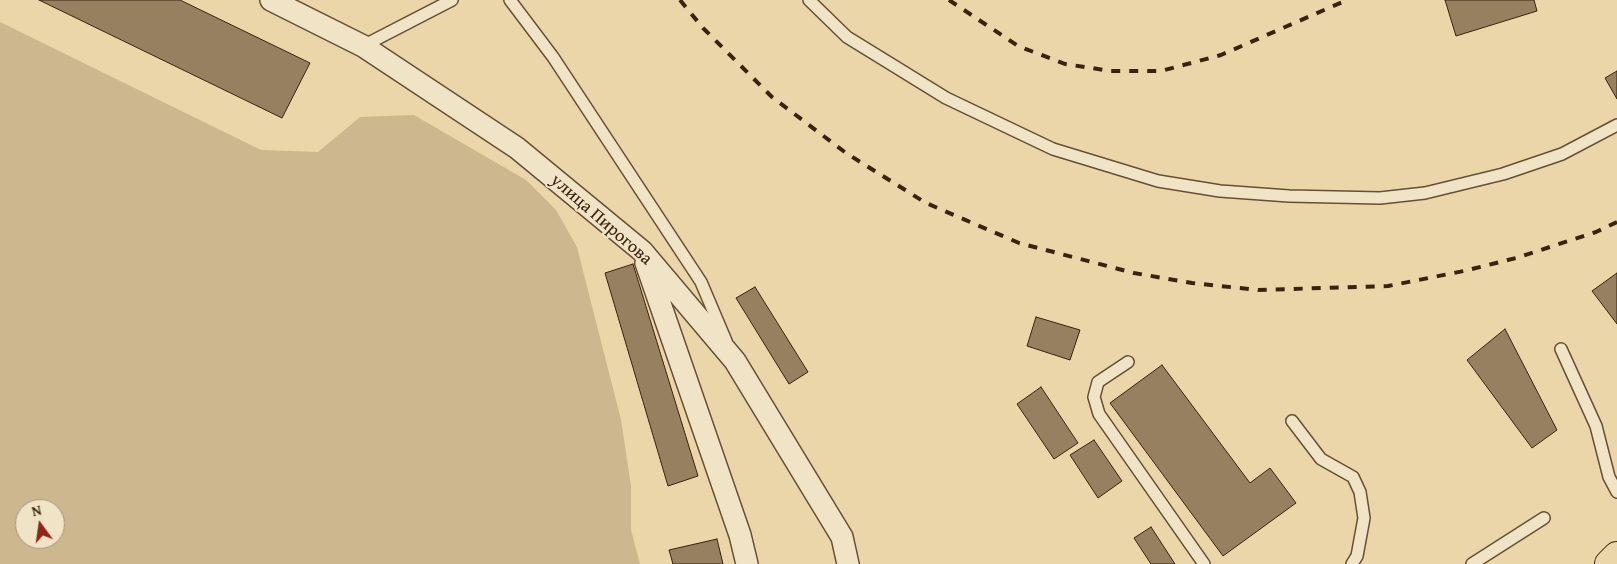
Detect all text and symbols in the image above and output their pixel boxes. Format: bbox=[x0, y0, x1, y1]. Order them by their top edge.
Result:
street label: улица Пирогова bbox=[546, 170, 656, 270]
north arrow bbox=[15, 499, 65, 549]
text: N bbox=[30, 500, 44, 521]

